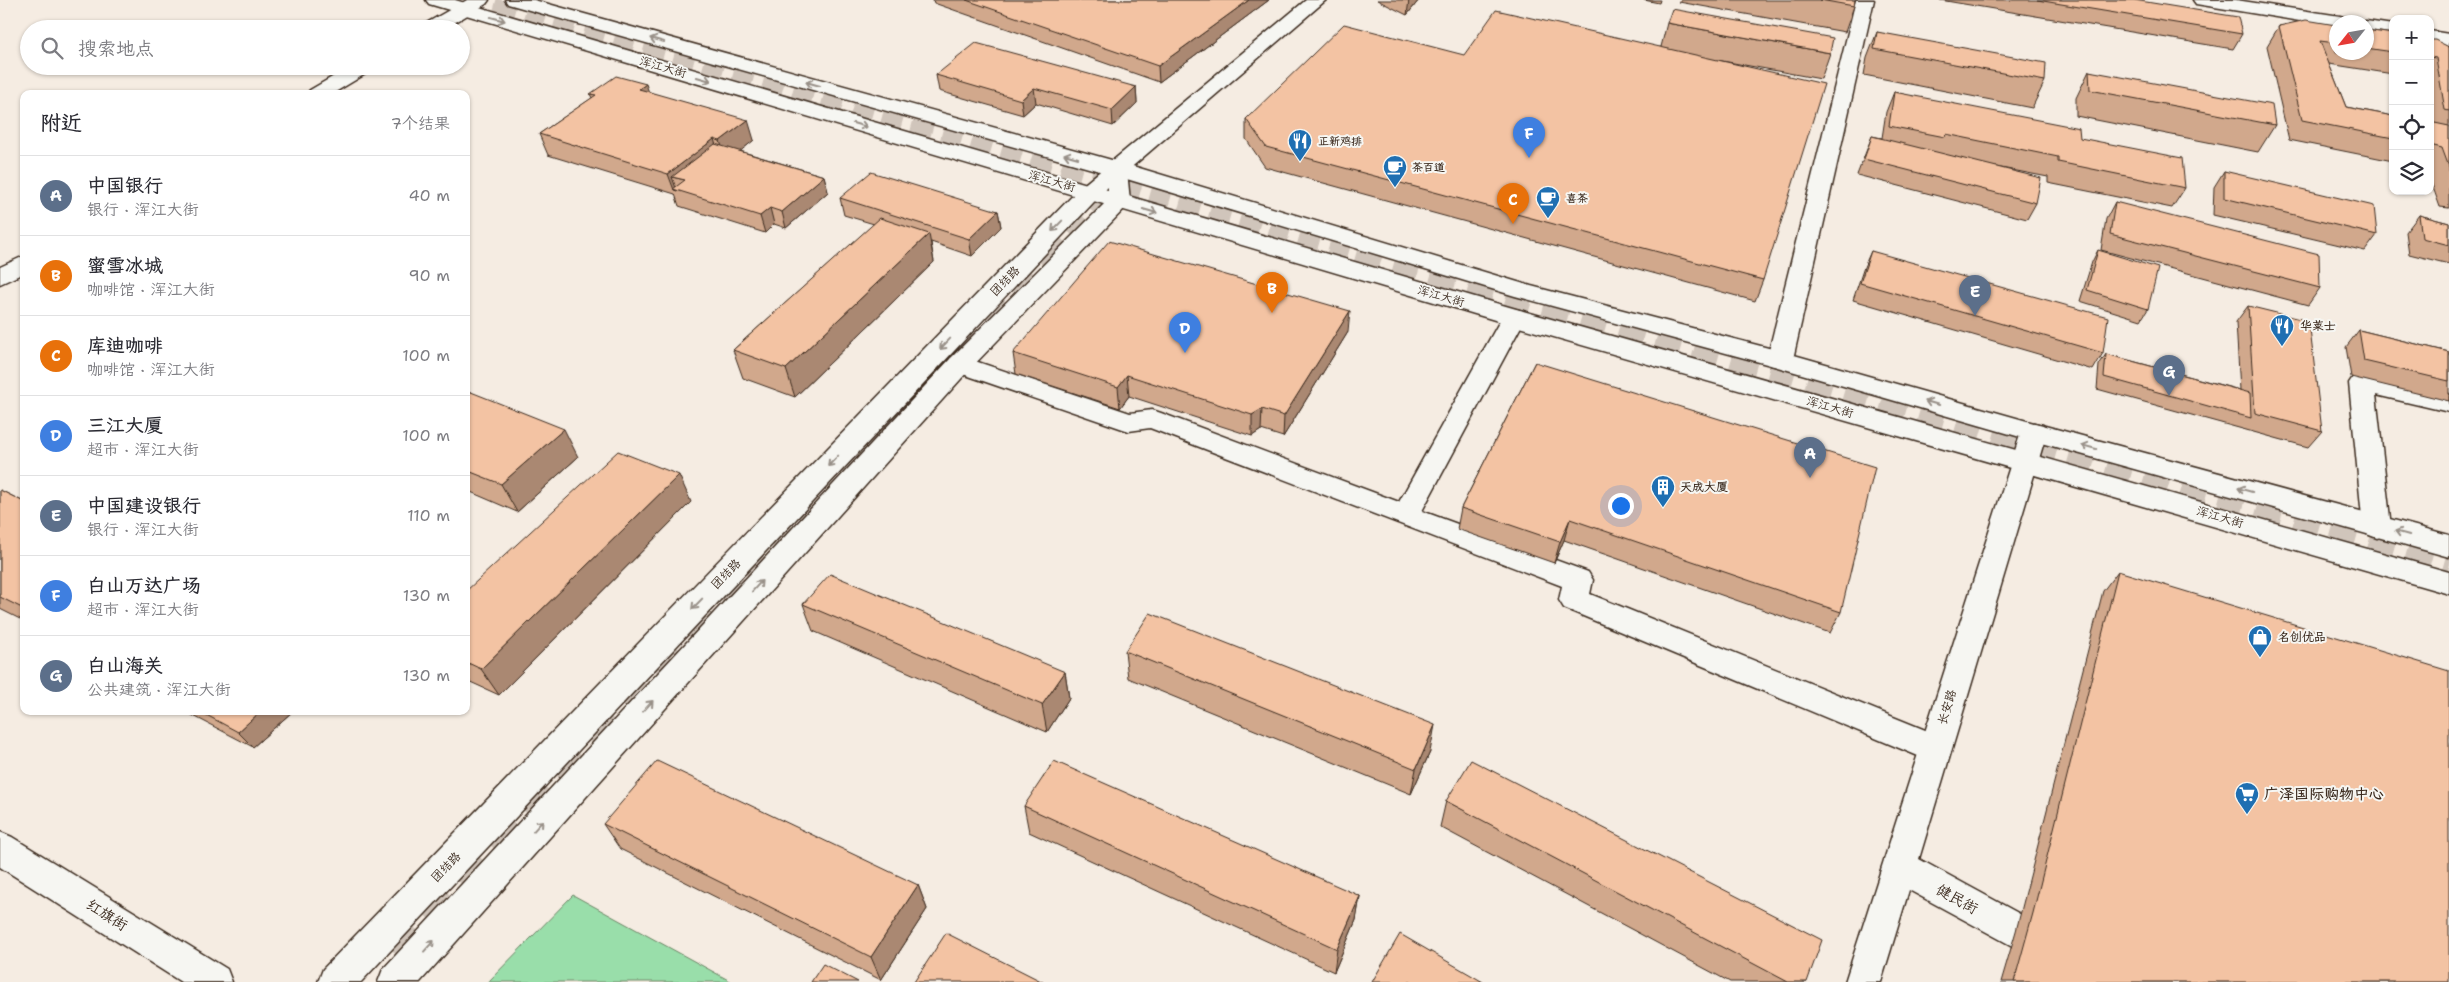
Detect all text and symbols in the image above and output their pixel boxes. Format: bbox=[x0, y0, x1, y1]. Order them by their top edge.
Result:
one-way arrow bbox=[490, 14, 506, 24]
north arrow bbox=[2329, 15, 2374, 60]
map controls bbox=[2389, 15, 2434, 195]
button: + bbox=[2389, 15, 2434, 60]
search box bbox=[20, 20, 470, 75]
icon: search bbox=[38, 34, 66, 62]
one-way arrow bbox=[649, 35, 665, 44]
text: 搜索地点 bbox=[78, 36, 154, 61]
street label: 浑江大街 bbox=[638, 53, 688, 81]
button: − bbox=[2389, 60, 2434, 105]
one-way arrow bbox=[696, 75, 712, 85]
one-way arrow bbox=[806, 78, 822, 88]
button: locate bbox=[2389, 105, 2434, 150]
text: 附近 bbox=[40, 109, 82, 137]
text: 7个结果 bbox=[391, 113, 450, 134]
pin: F bbox=[1513, 117, 1545, 158]
one-way arrow bbox=[852, 120, 868, 130]
restaurant icon: 正新鸡排 bbox=[1287, 128, 1313, 162]
place label: 正新鸡排 bbox=[1318, 134, 1362, 149]
one-way arrow bbox=[1063, 150, 1079, 160]
button: layers bbox=[2389, 150, 2434, 195]
cafe icon: 茶百道 bbox=[1382, 154, 1408, 188]
place label: 茶百道 bbox=[1412, 160, 1445, 175]
street label: 浑江大街 bbox=[1027, 167, 1077, 195]
text: 中国银行 bbox=[87, 173, 163, 198]
pin: C bbox=[1497, 183, 1529, 224]
text: A bbox=[50, 185, 62, 206]
text: 40 m bbox=[408, 185, 450, 206]
cafe icon: 喜茶 bbox=[1535, 185, 1561, 219]
place label: 喜茶 bbox=[1566, 191, 1588, 206]
text: 银行 · 浑江大街 bbox=[87, 199, 198, 220]
one-way arrow bbox=[1142, 206, 1158, 216]
one-way arrow bbox=[1051, 220, 1063, 232]
text: 蜜雪冰城 bbox=[87, 253, 163, 278]
street label: 团结路 bbox=[987, 262, 1023, 300]
text: B bbox=[51, 265, 61, 286]
text: 90 m bbox=[409, 265, 450, 286]
pin: B bbox=[1256, 272, 1288, 313]
pin: E bbox=[1959, 275, 1991, 316]
text: 咖啡馆 · 浑江大街 bbox=[87, 279, 214, 300]
street label: 浑江大街 bbox=[1416, 282, 1466, 310]
pin: D bbox=[1169, 312, 1201, 353]
restaurant icon: 华莱士 bbox=[2269, 313, 2295, 347]
place label: 华莱士 bbox=[2300, 318, 2336, 334]
text: 库迪咖啡 bbox=[87, 333, 163, 358]
one-way arrow bbox=[939, 337, 951, 350]
text: C bbox=[51, 345, 61, 366]
text: 100 m bbox=[402, 345, 450, 366]
pin: G bbox=[2153, 355, 2185, 396]
text: 咖啡馆 · 浑江大街 bbox=[87, 359, 214, 380]
street label: 浑江大街 bbox=[1805, 393, 1855, 421]
one-way arrow bbox=[1925, 398, 1941, 407]
text: 三江大厦 bbox=[87, 413, 163, 438]
text: D bbox=[50, 425, 62, 446]
text: 100 m bbox=[402, 425, 450, 446]
pin: A bbox=[1794, 437, 1826, 478]
text: 超市 · 浑江大街 bbox=[87, 439, 198, 460]
one-way arrow bbox=[2081, 442, 2097, 452]
one-way arrow bbox=[827, 455, 839, 468]
building icon: 天成大厦 bbox=[1650, 474, 1676, 508]
place label: 天成大厦 bbox=[1680, 479, 1728, 495]
one-way arrow bbox=[2238, 485, 2254, 495]
text: 中国建设银行 bbox=[87, 493, 201, 518]
your location bbox=[1608, 493, 1634, 519]
street label: 浑江大街 bbox=[2195, 503, 2245, 531]
text: E bbox=[51, 505, 61, 526]
text: 110 m bbox=[407, 505, 450, 526]
text: 银行 · 浑江大街 bbox=[87, 519, 198, 540]
one-way arrow bbox=[2394, 528, 2410, 538]
street label: 团结路 bbox=[708, 555, 744, 593]
text: 白山万达广场 bbox=[87, 573, 201, 598]
one-way arrow bbox=[751, 579, 763, 592]
text: F bbox=[51, 585, 61, 606]
text: 130 m bbox=[403, 585, 450, 606]
one-way arrow bbox=[691, 598, 703, 611]
text: 超市 · 浑江大街 bbox=[87, 599, 198, 620]
shop icon: 名创优品 bbox=[2247, 624, 2273, 658]
place label: 名创优品 bbox=[2278, 629, 2326, 645]
text: 白山海关 bbox=[87, 653, 163, 678]
text: G bbox=[50, 665, 62, 686]
text: 130 m bbox=[403, 665, 450, 686]
text: 公共建筑 · 浑江大街 bbox=[87, 679, 230, 700]
street label: 长安路 bbox=[1934, 687, 1960, 727]
one-way arrow bbox=[642, 699, 654, 712]
supermarket icon: 广泽国际购物中心 bbox=[2234, 781, 2260, 815]
place label: 广泽国际购物中心 bbox=[2264, 784, 2384, 804]
one-way arrow bbox=[532, 820, 544, 832]
street label: 团结路 bbox=[428, 848, 464, 886]
street label: 健民街 bbox=[1932, 879, 1982, 919]
street label: 红旗街 bbox=[83, 895, 131, 935]
one-way arrow bbox=[422, 940, 434, 953]

